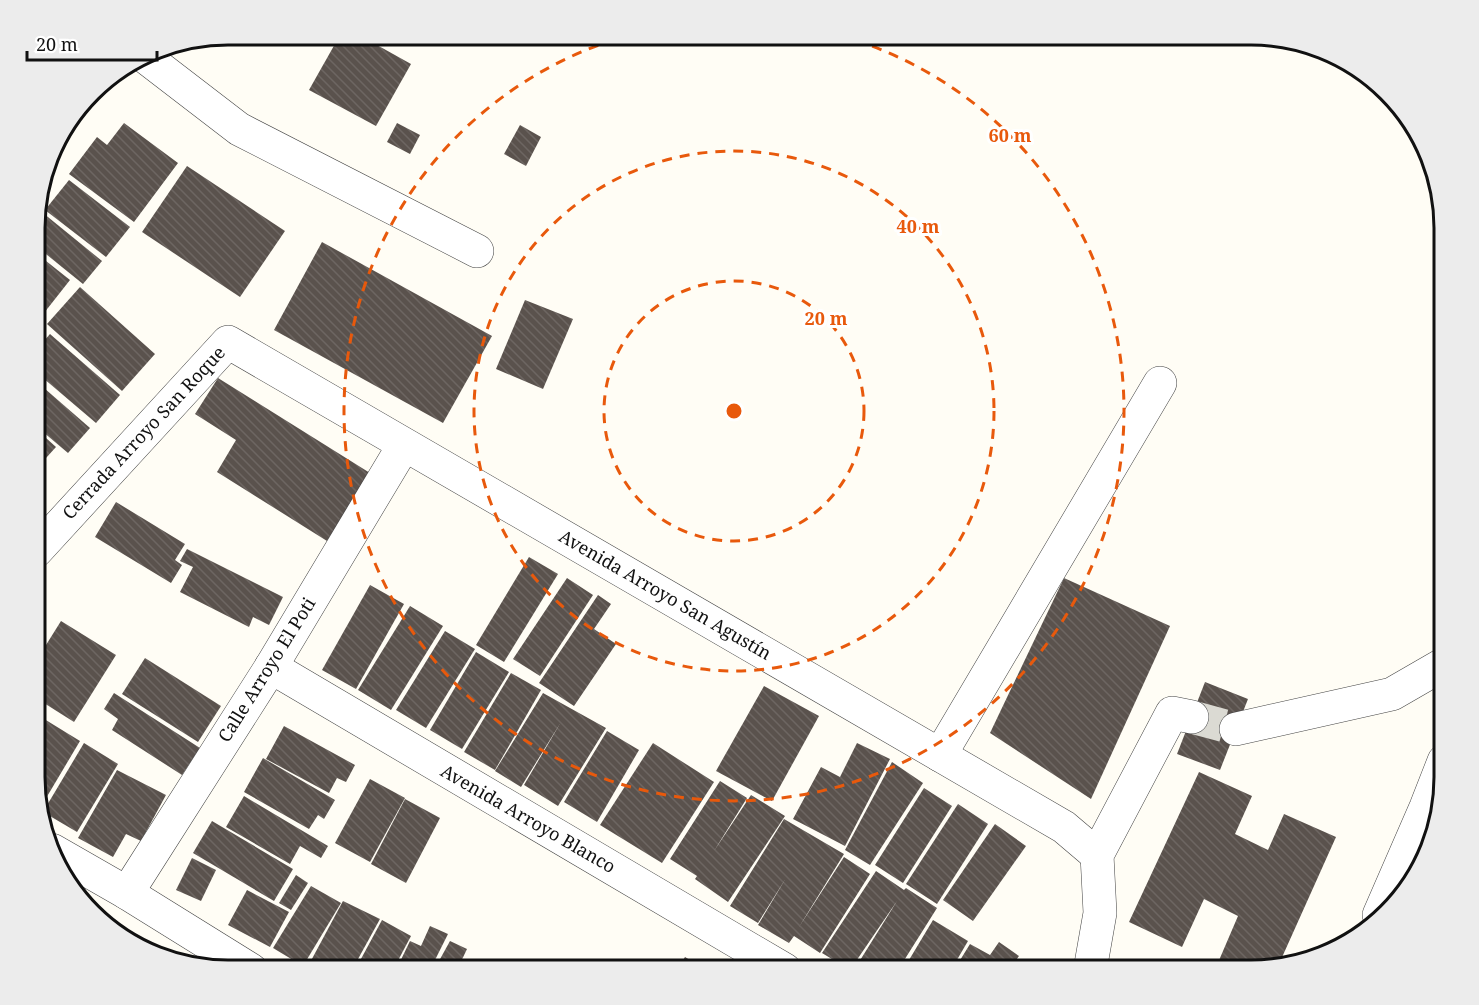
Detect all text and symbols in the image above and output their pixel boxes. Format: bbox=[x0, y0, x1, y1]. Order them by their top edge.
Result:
scale bar bbox=[27, 24, 158, 62]
text: 20 m bbox=[36, 32, 78, 56]
text: 60 m bbox=[989, 123, 1032, 147]
text: 40 m bbox=[897, 214, 940, 238]
text: 20 m bbox=[805, 306, 848, 330]
street label: Cerrada Arroyo San Roque bbox=[56, 340, 230, 524]
centre of rings bbox=[724, 401, 744, 421]
street label: Avenida Arroyo San Agustín bbox=[555, 523, 776, 665]
street label: Calle Arroyo El Poti bbox=[212, 592, 321, 746]
street label: Avenida Arroyo Blanco bbox=[437, 758, 620, 878]

